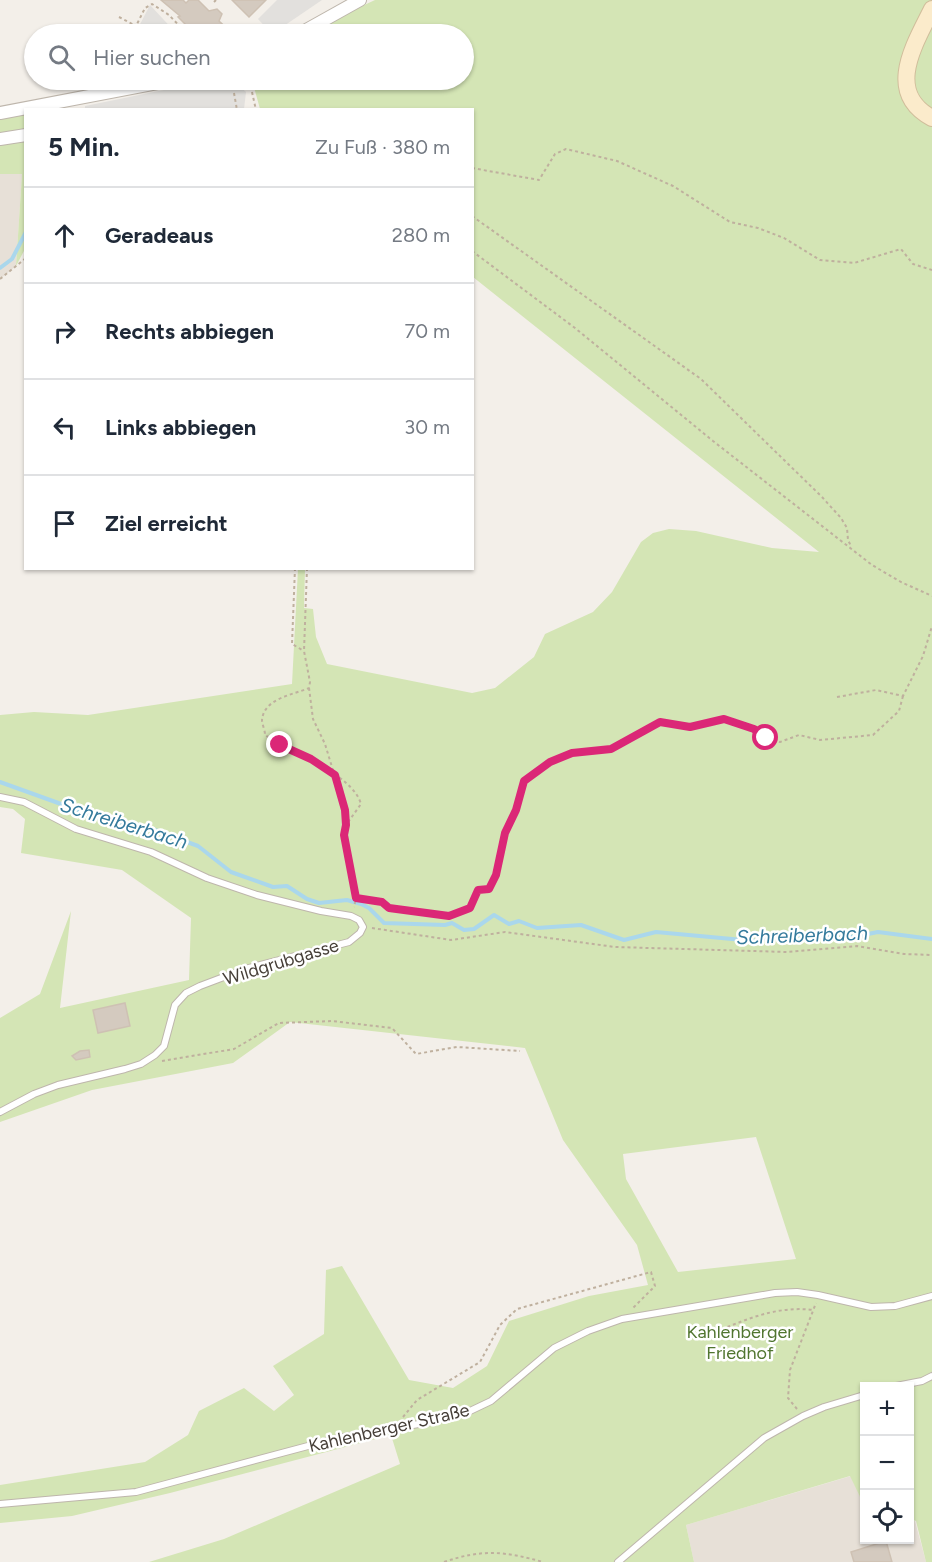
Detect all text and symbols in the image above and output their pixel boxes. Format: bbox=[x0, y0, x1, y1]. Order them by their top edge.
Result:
search box bbox=[24, 24, 474, 90]
icon: search bbox=[45, 41, 78, 74]
text: Hier suchen bbox=[93, 44, 211, 71]
text: 5 Min. bbox=[48, 131, 120, 163]
text: Zu Fuß · 380 m bbox=[315, 135, 450, 159]
icon: ahead bbox=[48, 219, 81, 252]
text: Geradeaus bbox=[105, 222, 213, 249]
text: 280 m bbox=[392, 223, 450, 247]
icon: right bbox=[48, 315, 81, 348]
text: Rechts abbiegen bbox=[105, 318, 274, 345]
text: 70 m bbox=[404, 319, 450, 343]
icon: left bbox=[48, 411, 81, 444]
text: Links abbiegen bbox=[105, 414, 256, 441]
text: 30 m bbox=[404, 415, 450, 439]
icon: arrive bbox=[48, 507, 81, 540]
text: Ziel erreicht bbox=[105, 510, 228, 537]
route start bbox=[752, 724, 778, 750]
route end bbox=[266, 731, 292, 757]
water label: Schreiberbach bbox=[58, 792, 190, 854]
water label: Schreiberbach bbox=[736, 921, 868, 949]
street label: Wildgrubgasse bbox=[221, 934, 342, 990]
park label: Kahlenberger Friedhof bbox=[687, 1321, 793, 1364]
map controls bbox=[860, 1382, 914, 1544]
button: + bbox=[860, 1382, 914, 1436]
street label: Kahlenberger Straße bbox=[306, 1399, 472, 1457]
button: − bbox=[860, 1436, 914, 1490]
button: locate bbox=[860, 1490, 914, 1544]

